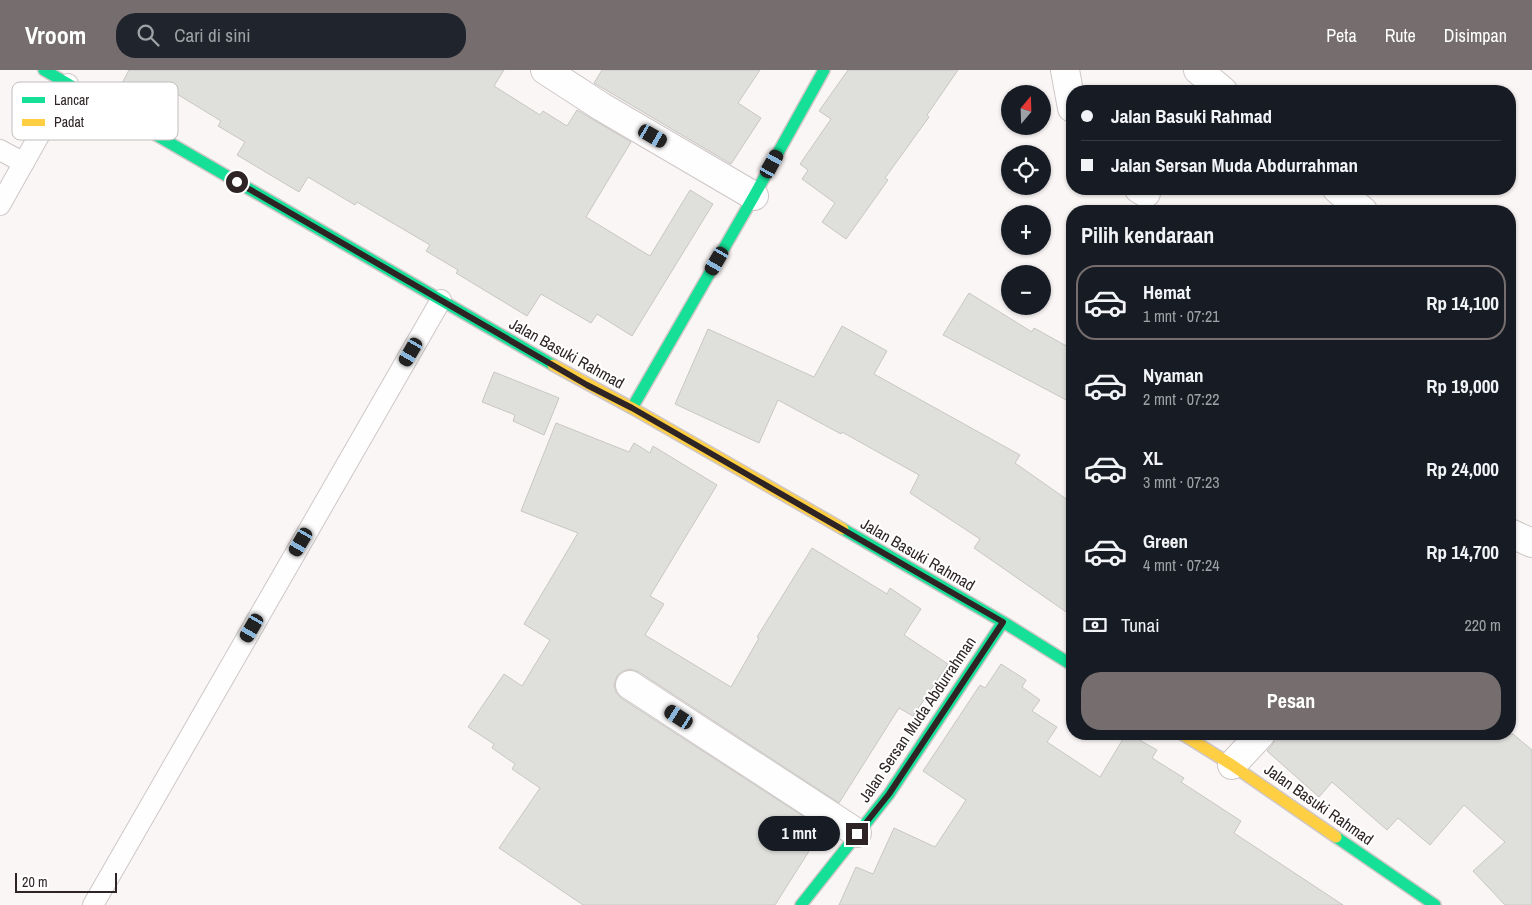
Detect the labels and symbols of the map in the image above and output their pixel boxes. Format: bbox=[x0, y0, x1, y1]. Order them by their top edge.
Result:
legend bbox=[12, 82, 178, 140]
north arrow bbox=[1001, 85, 1051, 135]
text: Lancar bbox=[54, 91, 89, 109]
text: Padat bbox=[54, 113, 84, 131]
car bbox=[636, 122, 669, 150]
car bbox=[758, 147, 785, 181]
route start bbox=[226, 171, 248, 193]
car bbox=[703, 244, 730, 278]
street label: Jalan Basuki Rahmad bbox=[506, 312, 628, 394]
car bbox=[397, 335, 424, 369]
street label: Jalan Basuki Rahmad bbox=[857, 512, 979, 596]
car bbox=[287, 525, 314, 559]
car bbox=[238, 611, 265, 645]
street label: Jalan Sersan Muda Abdurrahman bbox=[853, 632, 981, 806]
car bbox=[662, 703, 695, 731]
street label: Jalan Basuki Rahmad bbox=[1260, 758, 1378, 850]
callout: 1 mnt bbox=[757, 816, 840, 852]
route end bbox=[846, 823, 868, 845]
scale bar bbox=[15, 870, 118, 893]

